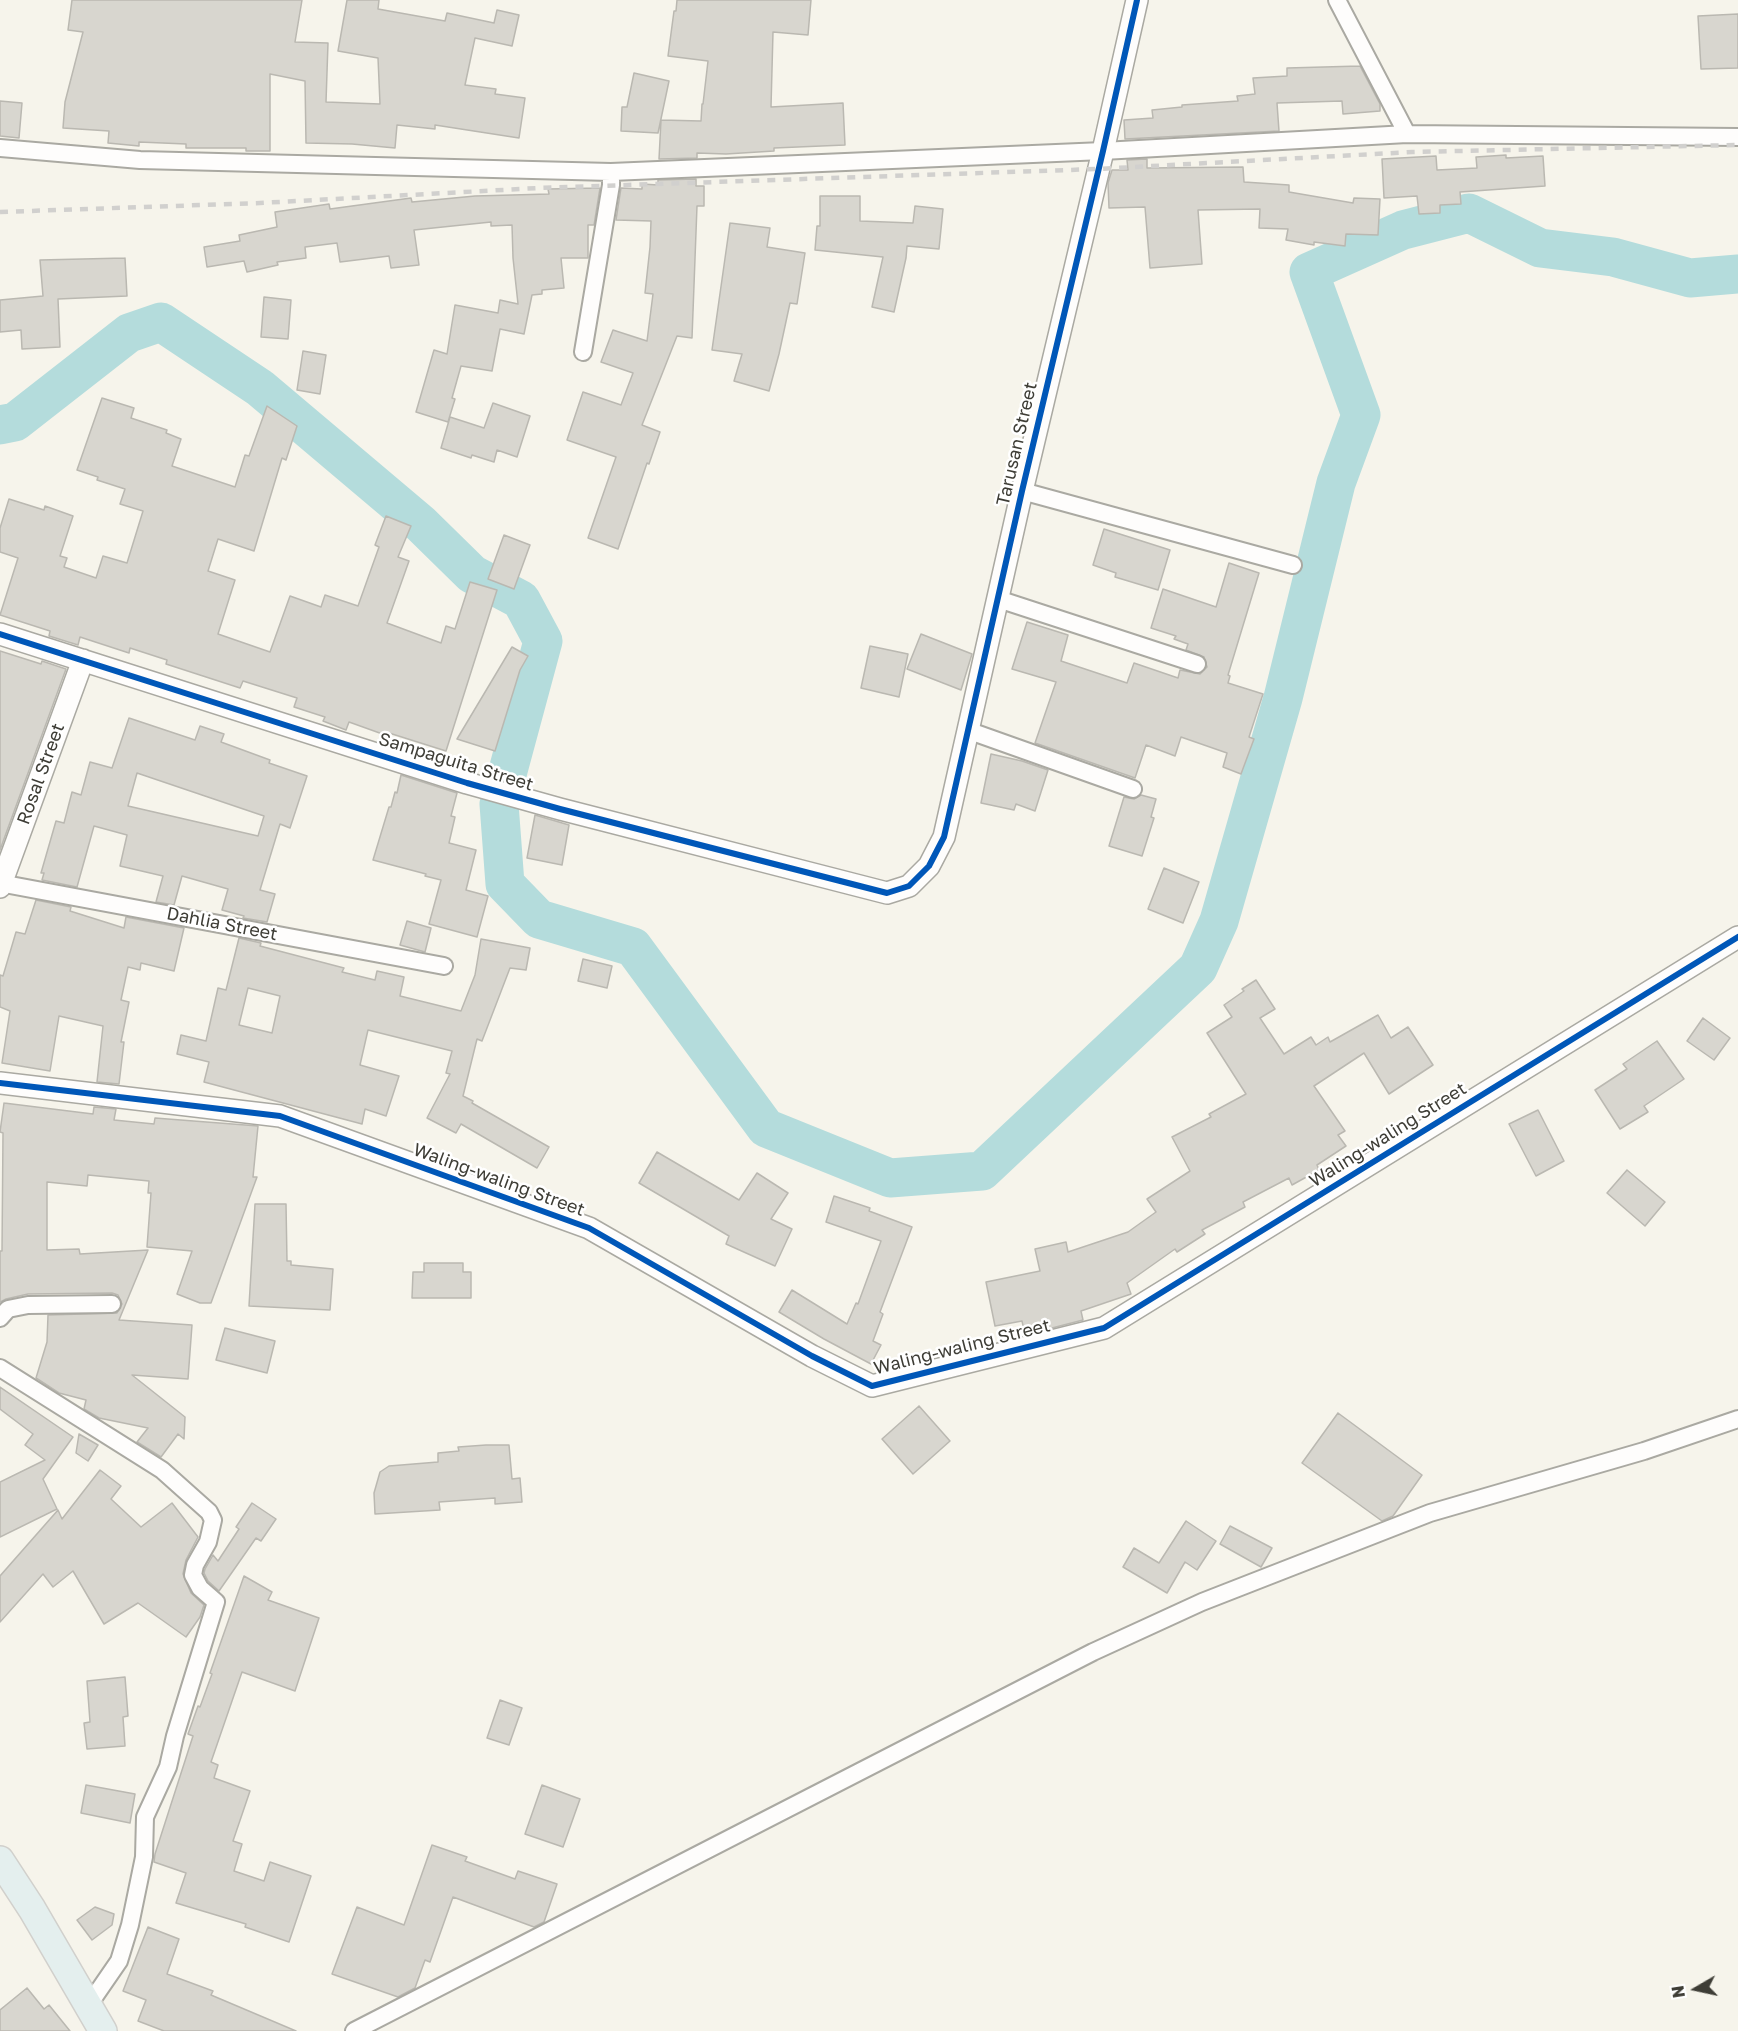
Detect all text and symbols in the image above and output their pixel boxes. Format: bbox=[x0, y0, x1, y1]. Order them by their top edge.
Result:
street label: Tarusan Street bbox=[992, 380, 1042, 508]
street label: Rosal Street bbox=[13, 720, 69, 828]
street label: Sampaguita Street bbox=[376, 728, 536, 796]
street label: Dahlia Street bbox=[165, 903, 279, 945]
street label: Waling-waling Street bbox=[1306, 1078, 1470, 1192]
street label: Waling-waling Street bbox=[410, 1139, 588, 1221]
street label: Waling-waling Street bbox=[872, 1315, 1052, 1379]
north arrow bbox=[1666, 1959, 1726, 2019]
text: N bbox=[1667, 1984, 1689, 1999]

